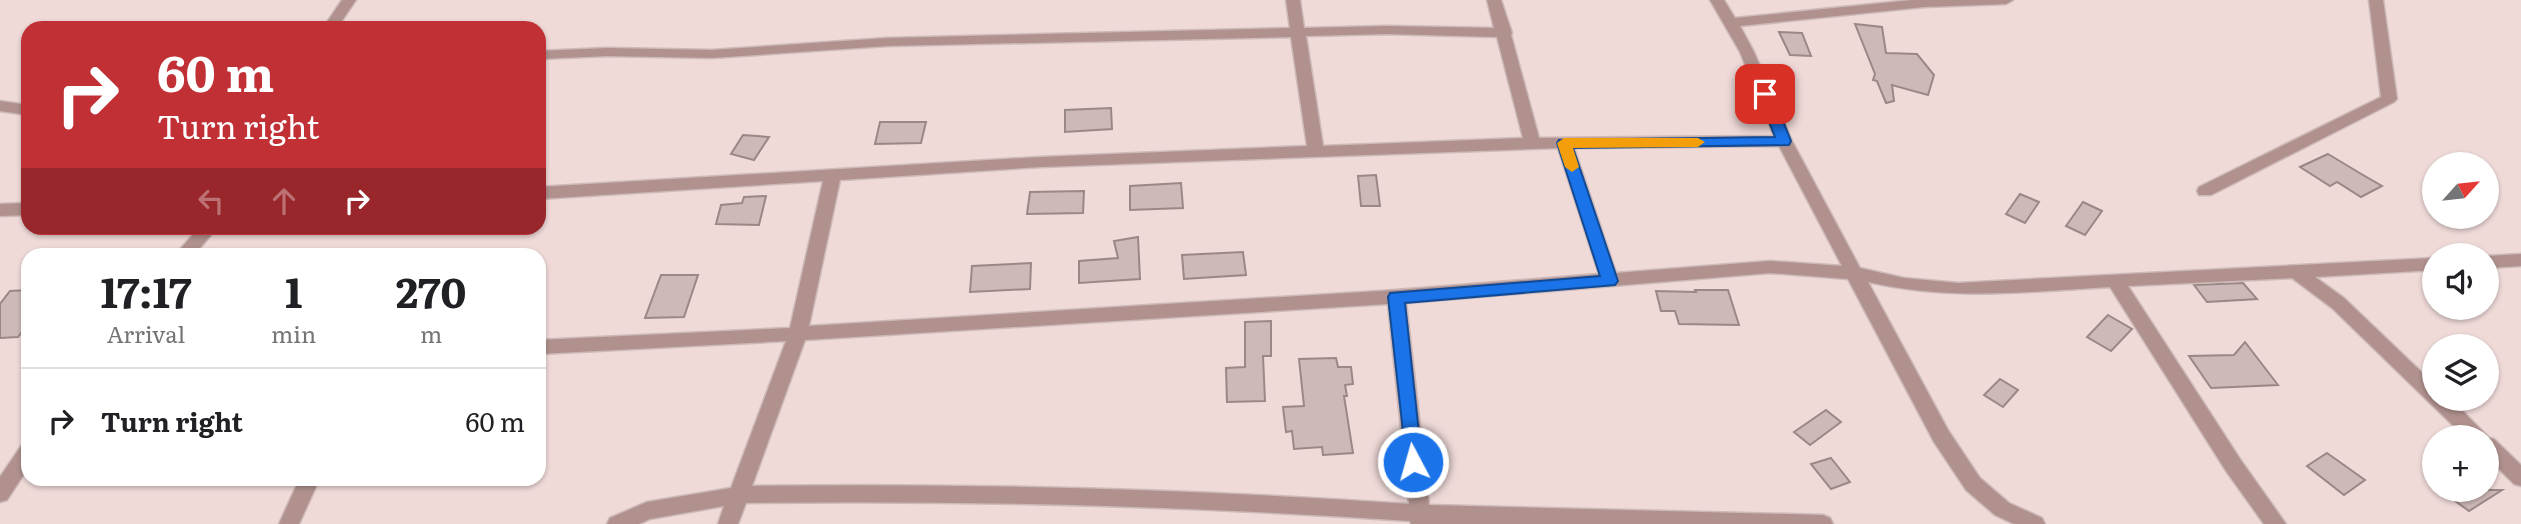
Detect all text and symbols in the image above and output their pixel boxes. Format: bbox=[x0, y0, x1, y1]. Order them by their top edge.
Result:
text: 60 m bbox=[157, 34, 274, 107]
icon: right bbox=[42, 49, 133, 140]
pin bbox=[1735, 64, 1795, 124]
icon: arrive bbox=[1746, 75, 1784, 113]
text: Turn right bbox=[157, 101, 319, 149]
north arrow bbox=[2422, 152, 2499, 229]
map controls bbox=[2422, 152, 2499, 502]
icon: left bbox=[192, 182, 230, 220]
icon: ahead bbox=[265, 182, 303, 220]
icon: right bbox=[338, 182, 376, 220]
button: sound bbox=[2422, 243, 2499, 320]
text: 17:17 bbox=[101, 259, 192, 321]
text: 1 bbox=[285, 259, 302, 321]
text: 270 bbox=[396, 259, 466, 321]
text: Arrival bbox=[107, 316, 185, 350]
text: min bbox=[271, 316, 316, 350]
text: m bbox=[420, 316, 442, 350]
button: layers bbox=[2422, 334, 2499, 411]
text: Turn right bbox=[101, 401, 243, 440]
text: 60 m bbox=[466, 401, 525, 440]
icon: right bbox=[42, 402, 80, 440]
position arrow bbox=[1376, 425, 1450, 499]
button: + bbox=[2422, 425, 2499, 502]

